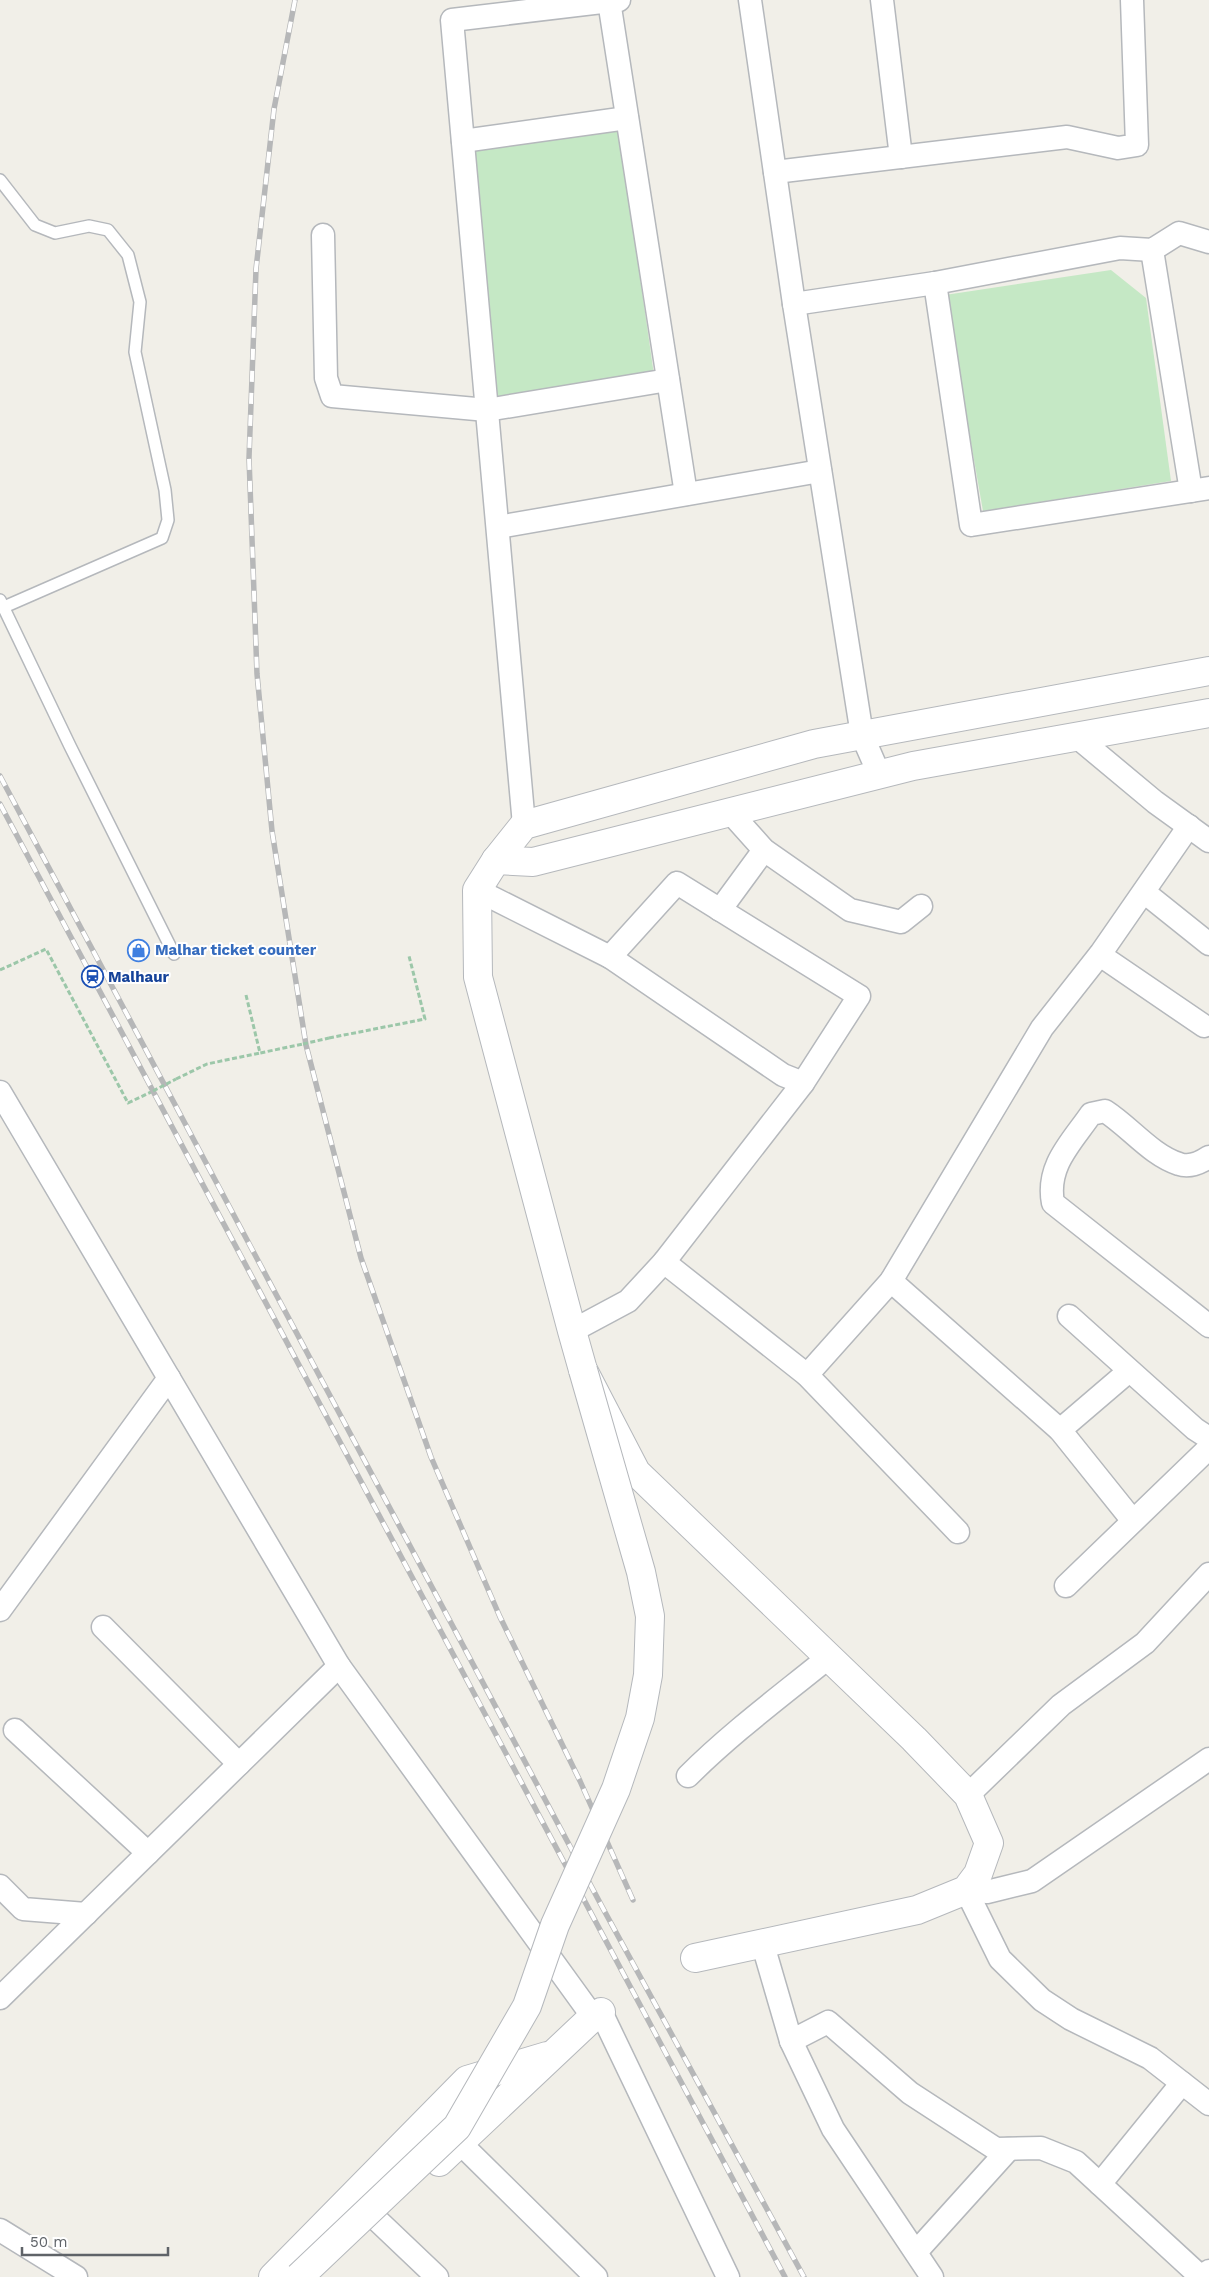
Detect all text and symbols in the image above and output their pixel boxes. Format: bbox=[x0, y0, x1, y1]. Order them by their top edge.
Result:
shop icon: Malhar ticket counter bbox=[127, 938, 151, 962]
place label: Malhar ticket counter bbox=[155, 941, 317, 959]
station icon: Malhaur bbox=[80, 965, 104, 989]
place label: Malhaur bbox=[108, 968, 169, 986]
scale bar bbox=[22, 2224, 169, 2256]
text: 50 m bbox=[30, 2233, 67, 2251]

